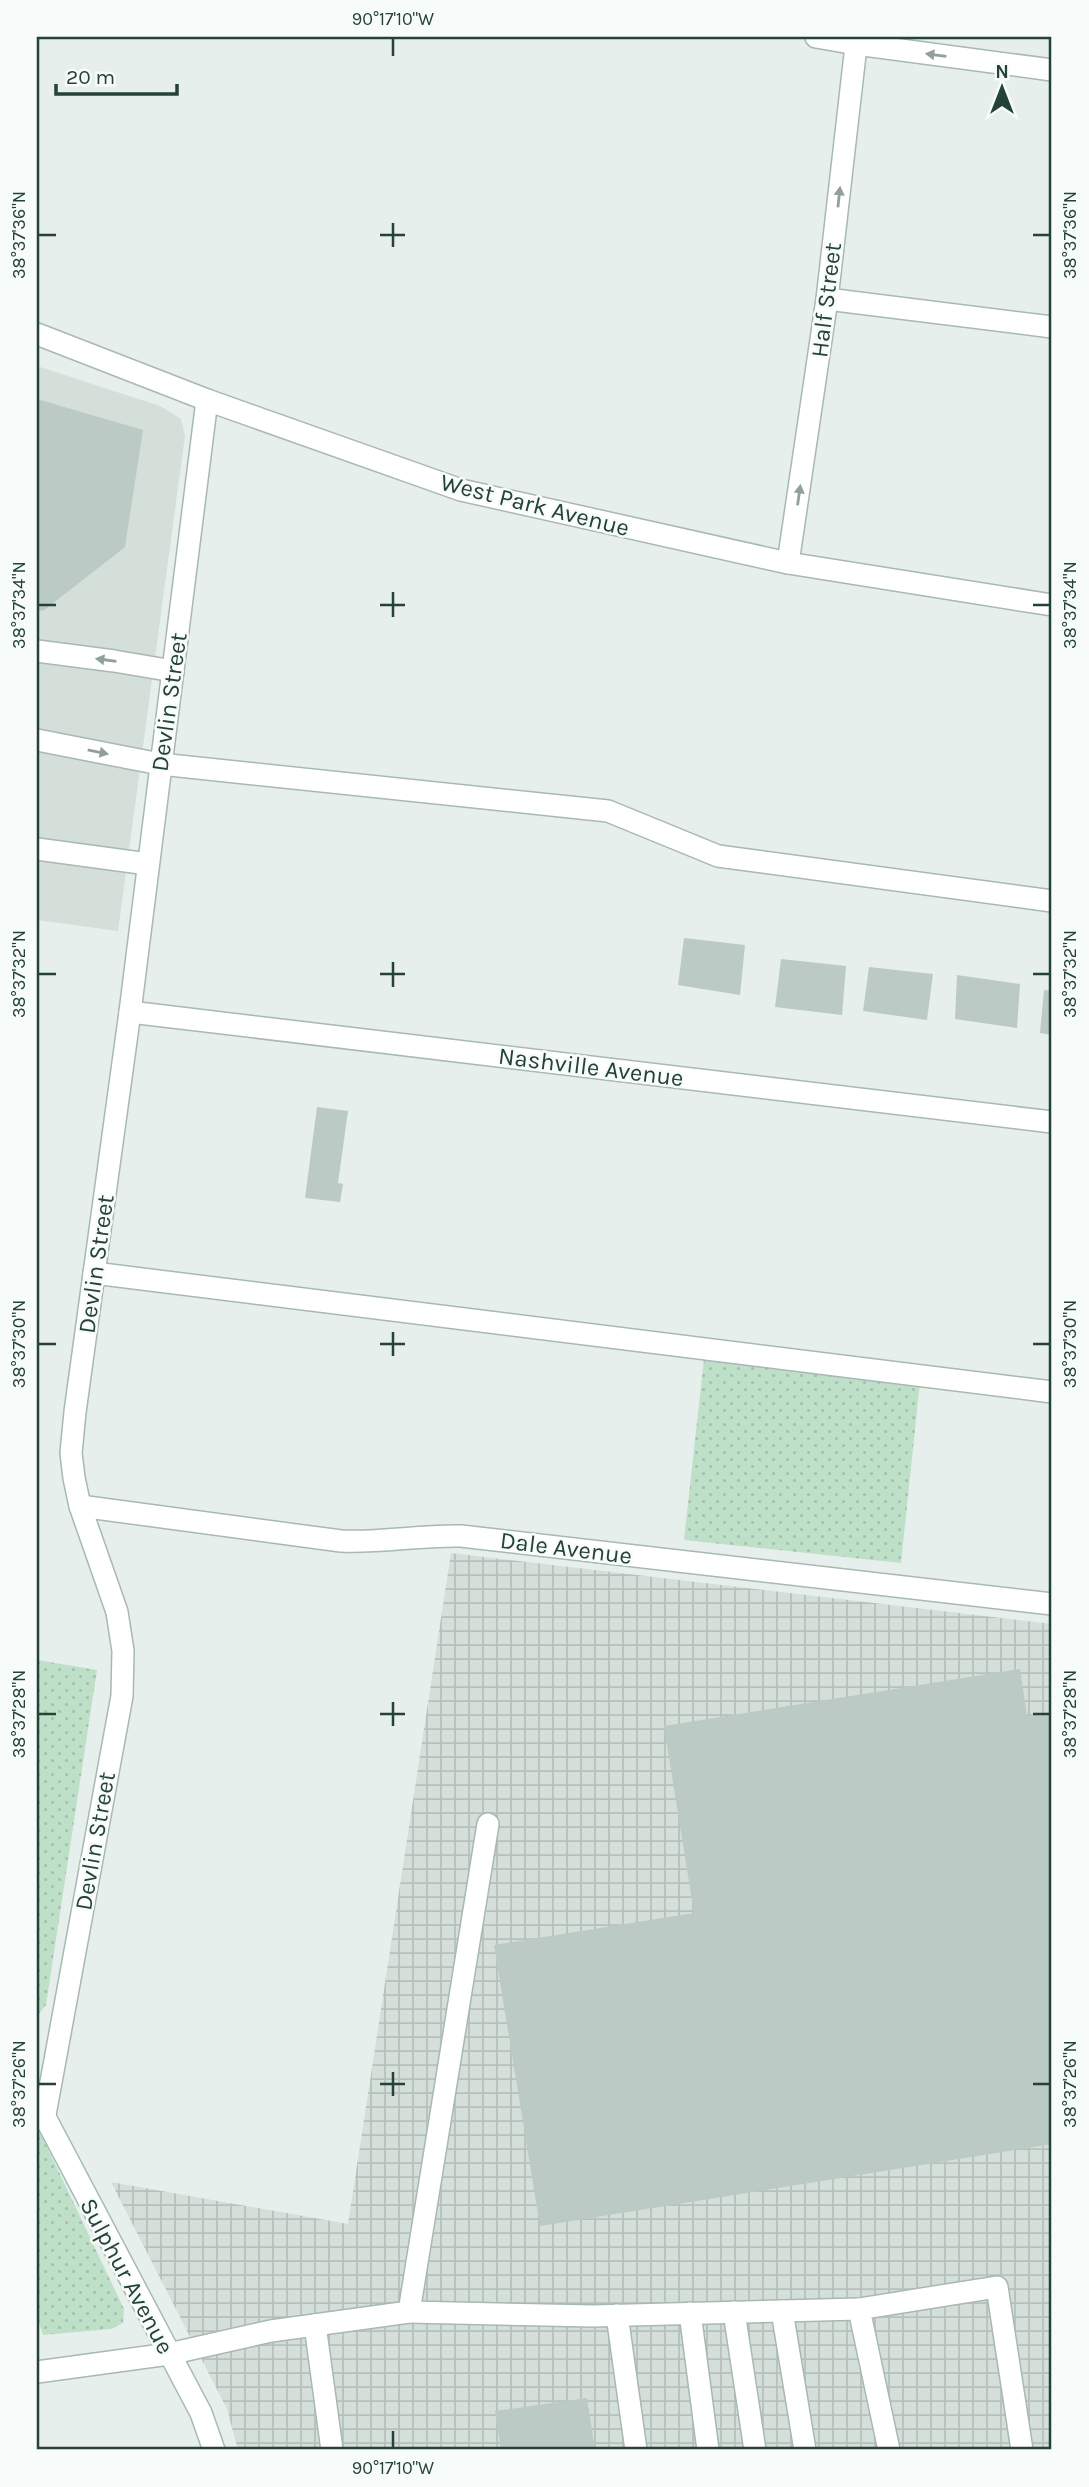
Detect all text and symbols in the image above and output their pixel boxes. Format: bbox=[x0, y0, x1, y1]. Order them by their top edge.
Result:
text: 90°17'10"W bbox=[352, 8, 434, 30]
one-way arrow bbox=[925, 49, 947, 60]
scale bar bbox=[56, 52, 177, 96]
north arrow bbox=[967, 52, 1036, 122]
text: N bbox=[995, 61, 1009, 83]
text: 20 m bbox=[66, 65, 115, 89]
one-way arrow bbox=[833, 186, 844, 208]
text: 38°37'36"N bbox=[8, 191, 30, 279]
text: 38°37'36"N bbox=[1059, 191, 1081, 279]
street label: Half Street bbox=[805, 241, 847, 359]
street label: West Park Avenue bbox=[438, 468, 632, 542]
one-way arrow bbox=[793, 484, 804, 506]
text: 38°37'34"N bbox=[8, 561, 30, 649]
text: 38°37'34"N bbox=[1059, 561, 1081, 649]
street label: Devlin Street bbox=[145, 631, 193, 773]
one-way arrow bbox=[95, 654, 117, 665]
one-way arrow bbox=[87, 746, 109, 757]
text: 38°37'32"N bbox=[8, 930, 30, 1018]
text: 38°37'32"N bbox=[1059, 930, 1081, 1018]
street label: Nashville Avenue bbox=[497, 1042, 685, 1092]
street label: Devlin Street bbox=[72, 1193, 120, 1335]
text: 38°37'30"N bbox=[8, 1300, 30, 1388]
text: 38°37'30"N bbox=[1059, 1300, 1081, 1388]
street label: Dale Avenue bbox=[498, 1526, 634, 1570]
text: 38°37'28"N bbox=[8, 1670, 30, 1758]
text: 38°37'28"N bbox=[1059, 1670, 1081, 1758]
street label: Devlin Street bbox=[69, 1770, 121, 1912]
text: 38°37'26"N bbox=[8, 2040, 30, 2128]
text: 38°37'26"N bbox=[1059, 2040, 1081, 2128]
street label: Sulphur Avenue bbox=[74, 2193, 180, 2359]
text: 90°17'10"W bbox=[352, 2457, 434, 2479]

